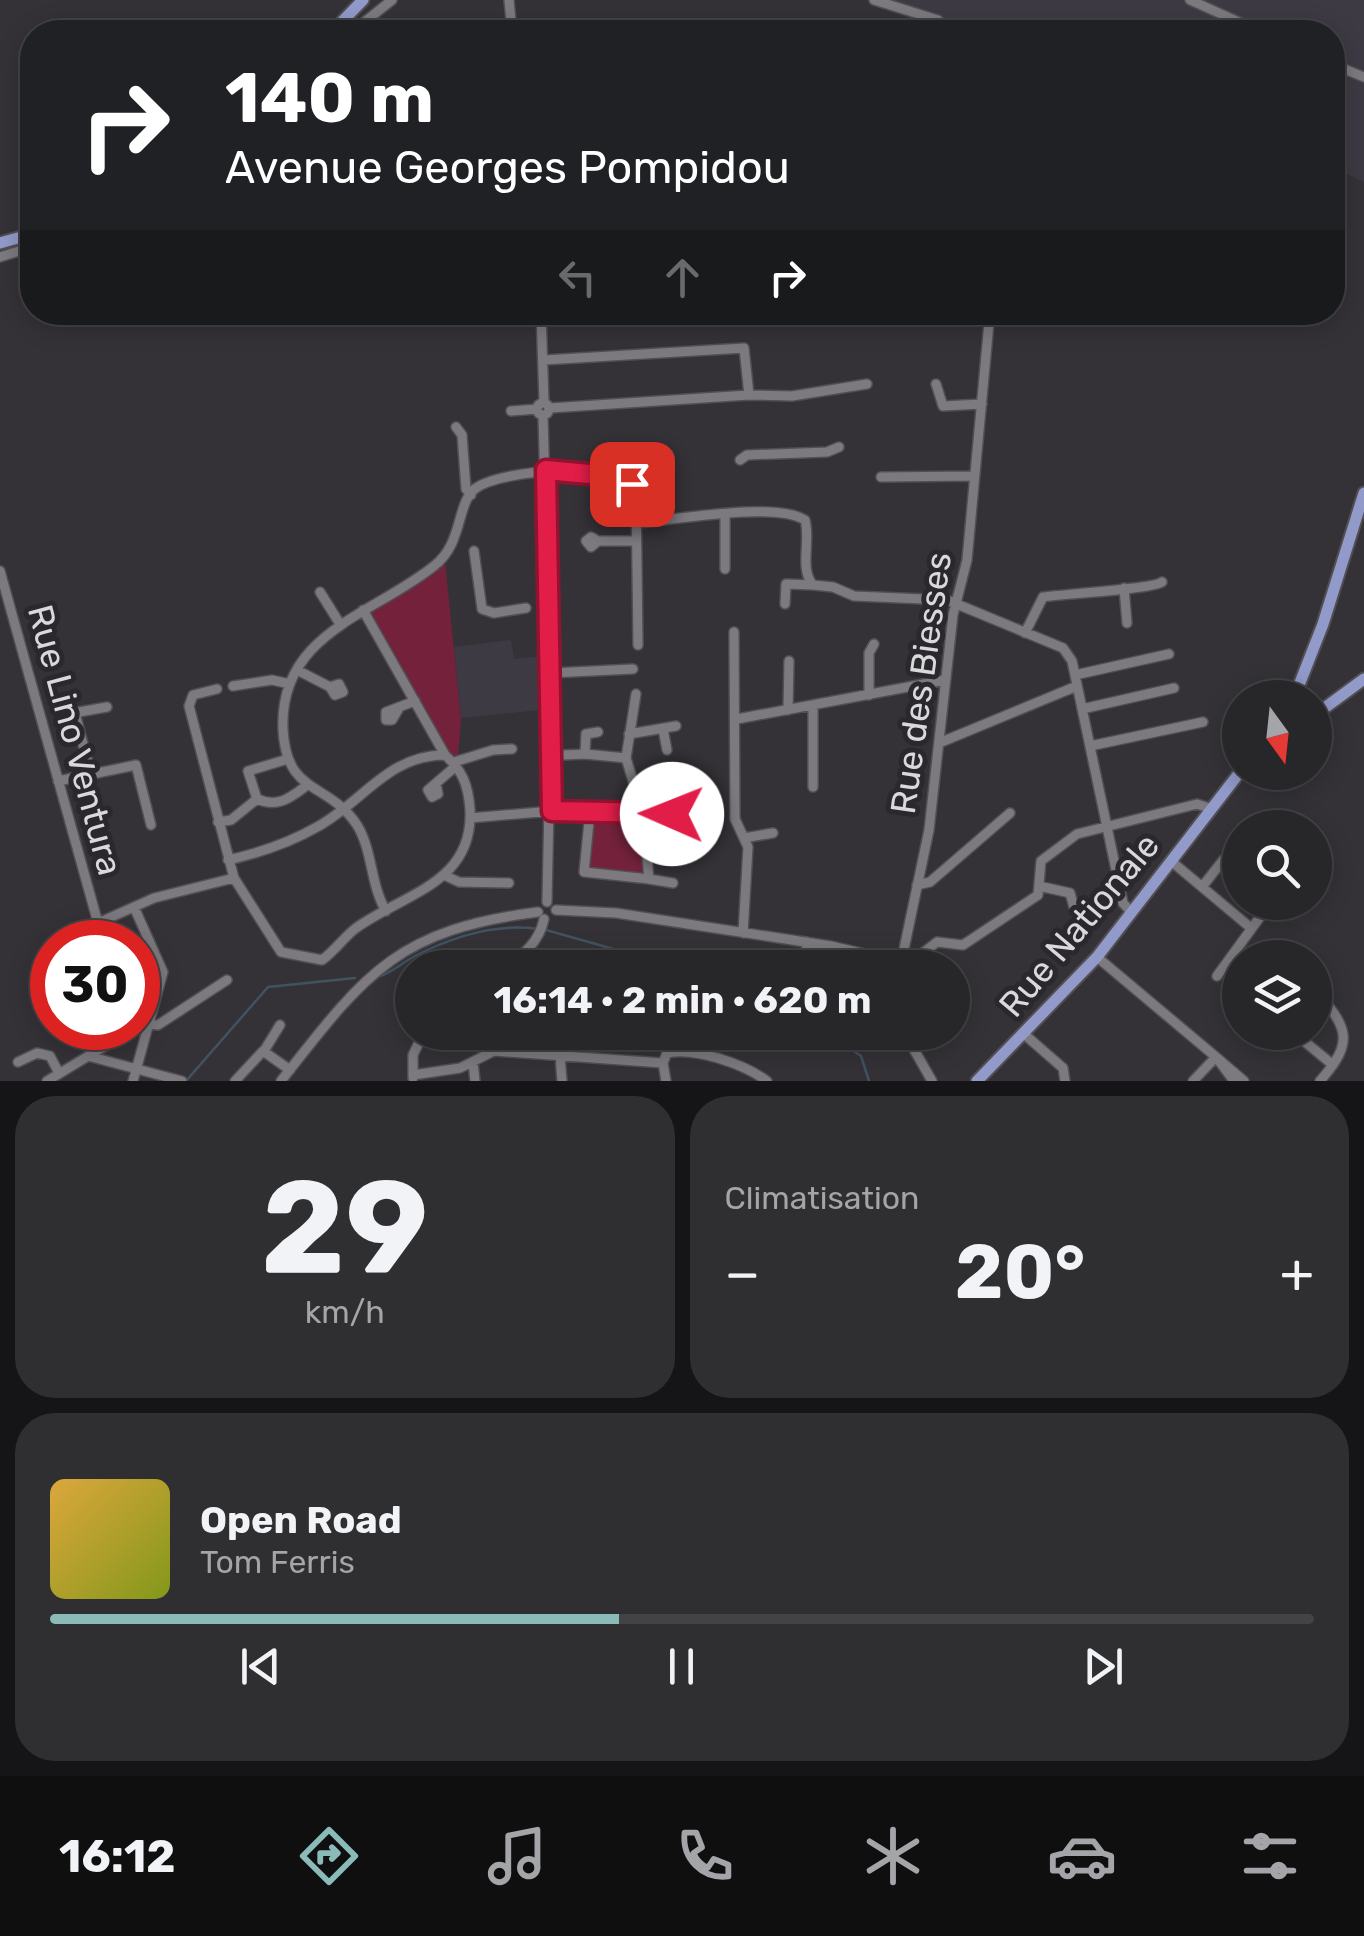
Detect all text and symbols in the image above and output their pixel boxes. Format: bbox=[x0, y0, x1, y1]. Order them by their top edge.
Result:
text: 140 m bbox=[225, 57, 434, 140]
icon: right bbox=[60, 60, 190, 190]
text: Avenue Georges Pompidou bbox=[225, 141, 790, 194]
icon: left bbox=[550, 250, 605, 305]
icon: ahead bbox=[655, 250, 710, 305]
icon: right bbox=[760, 250, 815, 305]
pin bbox=[590, 442, 675, 527]
icon: arrive bbox=[605, 457, 660, 512]
street label: Rue des Biesses bbox=[882, 550, 960, 816]
street label: Rue Lino Ventura bbox=[19, 600, 131, 880]
north arrow bbox=[1222, 680, 1332, 790]
map controls bbox=[1222, 680, 1332, 1050]
position arrow bbox=[620, 762, 724, 866]
button: search bbox=[1222, 810, 1332, 920]
street label: Rue Nationale bbox=[990, 825, 1168, 1025]
speed limit sign: 30 bbox=[30, 920, 160, 1050]
button: layers bbox=[1222, 940, 1332, 1050]
text: 16:14 · 2 min · 620 m bbox=[493, 977, 872, 1023]
text: 29 bbox=[261, 1150, 429, 1305]
text: Climatisation bbox=[725, 1179, 919, 1217]
text: 20° bbox=[955, 1228, 1085, 1317]
text: − bbox=[725, 1241, 760, 1306]
text: + bbox=[1280, 1241, 1314, 1306]
text: km/h bbox=[305, 1293, 385, 1331]
text: Open Road bbox=[200, 1497, 402, 1543]
text: Tom Ferris bbox=[200, 1543, 355, 1581]
icon: previous bbox=[233, 1639, 288, 1694]
icon: pause bbox=[654, 1639, 709, 1694]
icon: next bbox=[1076, 1639, 1131, 1694]
icon: directions bbox=[294, 1821, 364, 1891]
icon: music bbox=[482, 1821, 552, 1891]
icon: phone bbox=[670, 1821, 740, 1891]
icon: climate bbox=[858, 1821, 928, 1891]
icon: car bbox=[1047, 1821, 1117, 1891]
icon: filters bbox=[1235, 1821, 1305, 1891]
text: 16:12 bbox=[59, 1830, 176, 1883]

